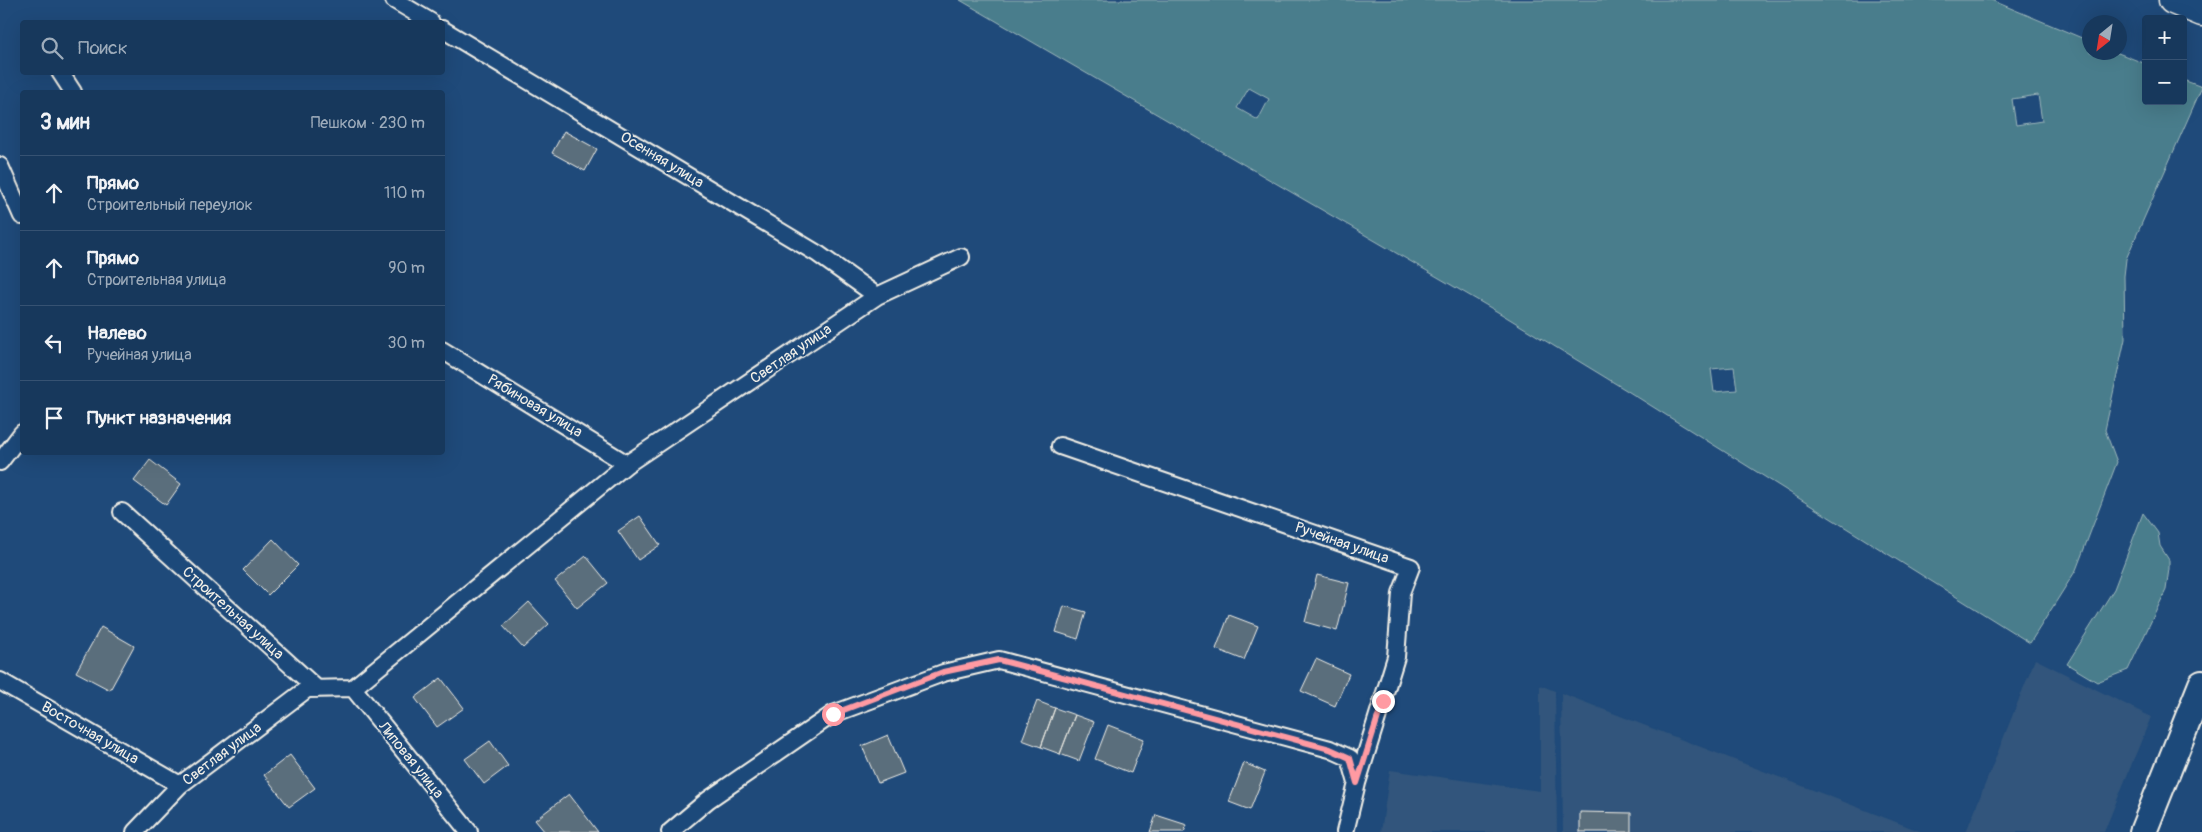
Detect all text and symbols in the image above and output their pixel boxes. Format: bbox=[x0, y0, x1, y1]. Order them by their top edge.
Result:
north arrow bbox=[2082, 15, 2127, 60]
map controls bbox=[2142, 15, 2187, 105]
button: + bbox=[2142, 15, 2187, 60]
search box bbox=[20, 20, 445, 75]
icon: search bbox=[38, 34, 66, 62]
text: Поиск bbox=[78, 36, 128, 60]
button: − bbox=[2142, 60, 2187, 105]
text: 3 мин bbox=[40, 109, 90, 136]
text: Пешком · 230 m bbox=[311, 113, 425, 133]
street label: Осенняя улица bbox=[617, 128, 707, 192]
text: Прямо bbox=[87, 171, 139, 195]
icon: ahead bbox=[40, 179, 68, 207]
text: 110 m bbox=[384, 183, 425, 203]
text: Строительный переулок bbox=[87, 195, 253, 215]
text: Прямо bbox=[87, 246, 139, 270]
icon: ahead bbox=[40, 254, 68, 282]
text: 90 m bbox=[388, 258, 425, 278]
text: Строительная улица bbox=[87, 270, 226, 290]
street label: Светлая улица bbox=[747, 320, 835, 388]
text: Налево bbox=[87, 321, 147, 345]
icon: left bbox=[40, 329, 68, 357]
text: 30 m bbox=[387, 333, 425, 353]
text: Ручейная улица bbox=[87, 345, 192, 365]
street label: Рябиновая улица bbox=[484, 370, 586, 442]
icon: arrive bbox=[40, 404, 68, 432]
text: Пункт назначения bbox=[87, 406, 231, 430]
street label: Ручейная улица bbox=[1293, 518, 1392, 568]
street label: Строительная улица bbox=[178, 562, 288, 664]
route end bbox=[1372, 690, 1395, 713]
street label: Восточная улица bbox=[38, 697, 142, 769]
route start bbox=[822, 703, 845, 726]
street label: Липовая улица bbox=[374, 717, 448, 802]
street label: Светлая улица bbox=[179, 718, 265, 790]

